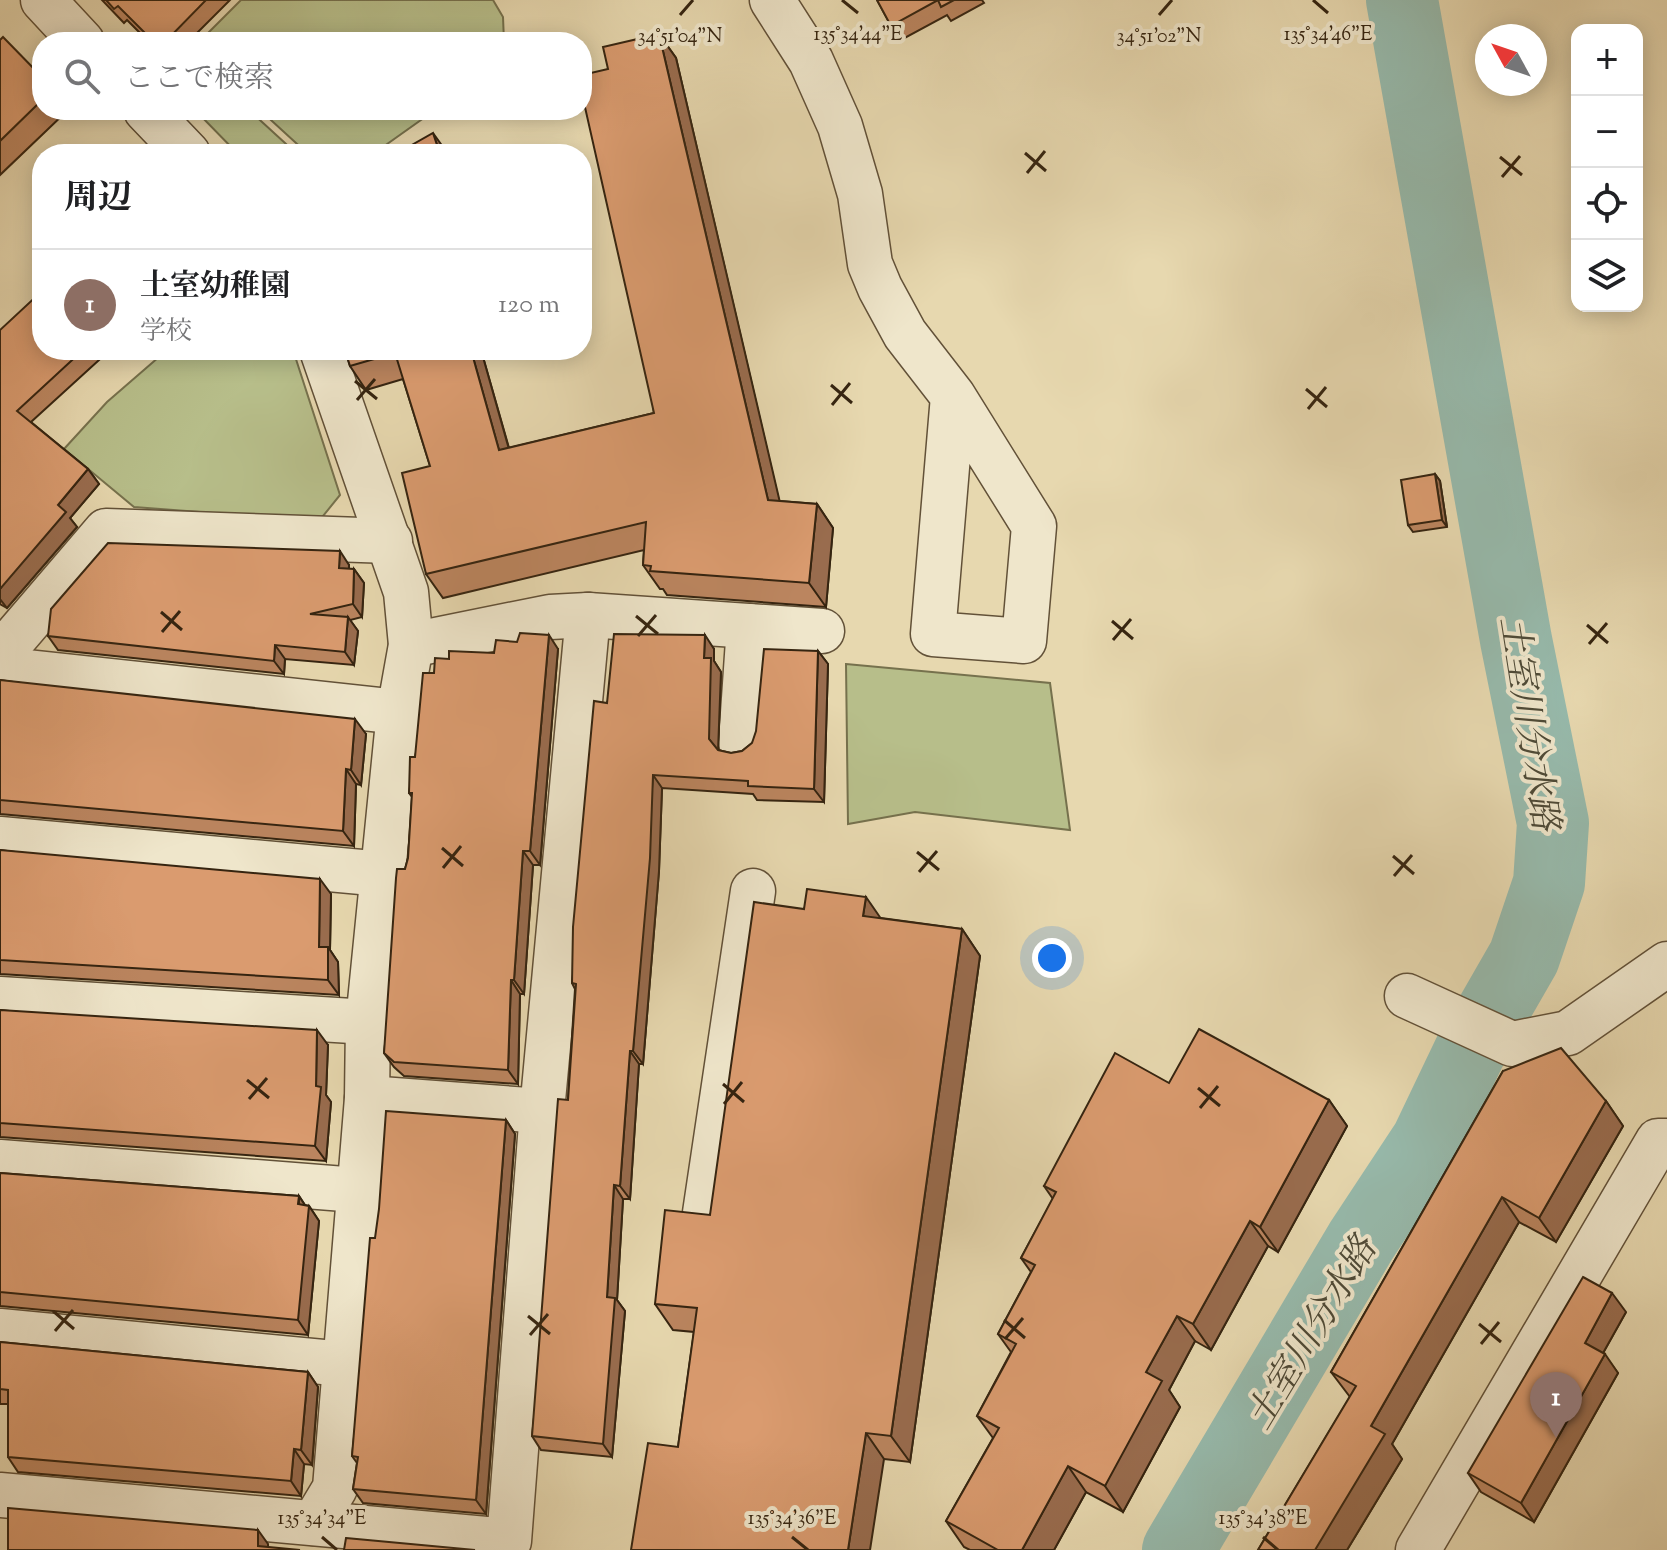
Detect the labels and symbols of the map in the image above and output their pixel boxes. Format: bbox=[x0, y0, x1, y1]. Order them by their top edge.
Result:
text: 135°34'44"E bbox=[814, 21, 902, 50]
text: 135°34'46"E bbox=[1284, 21, 1372, 50]
text: 34°51'04"N bbox=[638, 23, 723, 52]
text: 34°51'02"N bbox=[1117, 23, 1201, 52]
north arrow bbox=[1475, 24, 1547, 96]
water label: 土室川分水路 bbox=[1484, 613, 1570, 837]
your location bbox=[1032, 938, 1072, 978]
water label: 土室川分水路 bbox=[1236, 1226, 1393, 1440]
pin: 1 bbox=[1530, 1372, 1582, 1438]
text: 135°34'34"E bbox=[278, 1505, 366, 1534]
text: 135°34'36"E bbox=[748, 1505, 836, 1534]
text: 135°34'38"E bbox=[1219, 1505, 1307, 1534]

